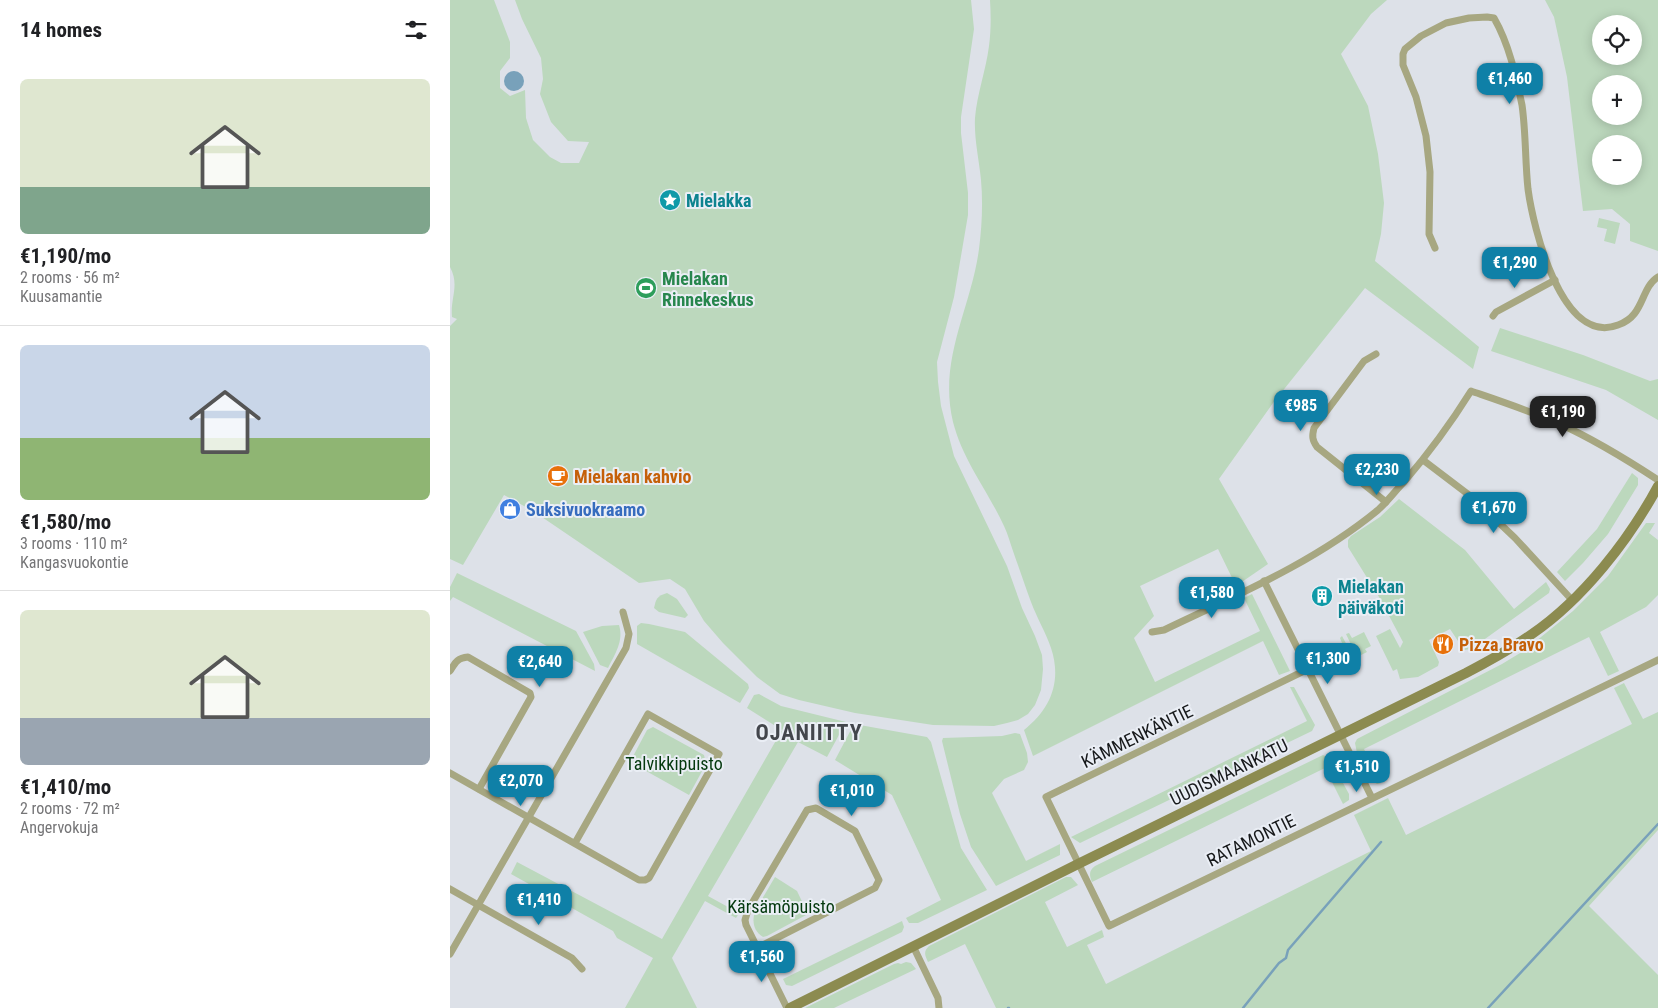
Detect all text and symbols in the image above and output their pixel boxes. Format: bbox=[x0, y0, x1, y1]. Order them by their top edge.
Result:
map controls bbox=[1592, 15, 1642, 185]
button: locate bbox=[1592, 15, 1642, 65]
icon: filters bbox=[402, 16, 430, 44]
text: 14 homes bbox=[20, 18, 102, 42]
pin: €1,460 bbox=[1469, 62, 1551, 105]
text: €1,460 bbox=[1488, 69, 1532, 88]
button: + bbox=[1592, 75, 1642, 125]
icon: home bbox=[180, 112, 270, 202]
button: − bbox=[1592, 135, 1642, 185]
place icon: Mielakka bbox=[658, 188, 682, 212]
place label: Mielakka bbox=[686, 190, 752, 211]
text: €1,190/mo bbox=[20, 244, 111, 268]
pin: €1,290 bbox=[1474, 246, 1556, 289]
text: €1,290 bbox=[1493, 253, 1537, 272]
text: 2 rooms · 56 m² bbox=[20, 268, 120, 287]
place label: Mielakan Rinnekeskus bbox=[662, 268, 754, 310]
sports icon: Mielakan Rinnekeskus bbox=[634, 276, 658, 300]
text: Kuusamantie bbox=[20, 287, 102, 306]
icon: home bbox=[180, 377, 270, 467]
pin: €985 bbox=[1271, 390, 1331, 432]
text: €985 bbox=[1285, 396, 1317, 415]
pin: €1,190 bbox=[1522, 396, 1604, 438]
text: €1,190 bbox=[1541, 402, 1585, 421]
pin: €2,230 bbox=[1336, 454, 1418, 496]
text: €2,230 bbox=[1355, 460, 1399, 479]
cafe icon: Mielakan kahvio bbox=[546, 464, 570, 488]
place label: Mielakan kahvio bbox=[574, 466, 691, 487]
pin: €1,670 bbox=[1453, 492, 1535, 534]
shop icon: Suksivuokraamo bbox=[498, 497, 522, 521]
text: €1,670 bbox=[1472, 498, 1516, 517]
place label: Suksivuokraamo bbox=[526, 499, 645, 520]
text: €1,580/mo bbox=[20, 510, 111, 534]
text: 3 rooms · 110 m² bbox=[20, 534, 128, 553]
text: Kangasvuokontie bbox=[20, 553, 129, 572]
pin: €1,580 bbox=[1171, 576, 1253, 619]
place label: Mielakan päiväkoti bbox=[1338, 576, 1404, 618]
text: €1,580 bbox=[1190, 583, 1234, 602]
building icon: Mielakan päiväkoti bbox=[1310, 584, 1334, 608]
restaurant icon: Pizza Bravo bbox=[1431, 632, 1455, 656]
place label: Pizza Bravo bbox=[1459, 634, 1544, 655]
icon: home bbox=[180, 642, 270, 732]
pin: €1,300 bbox=[1287, 642, 1369, 685]
pin: €2,640 bbox=[499, 646, 581, 688]
text: €1,300 bbox=[1306, 649, 1350, 668]
text: €2,640 bbox=[518, 652, 562, 671]
street label: KÄMMENKÄNTIE bbox=[1078, 700, 1196, 772]
district label: OJANIITTY bbox=[755, 720, 863, 745]
street label: UUDISMAANKATU bbox=[1167, 734, 1291, 810]
pin: €1,510 bbox=[1316, 750, 1398, 793]
park label: Talvikkipuisto bbox=[625, 753, 723, 774]
text: €1,510 bbox=[1335, 757, 1379, 776]
pin: €2,070 bbox=[480, 764, 562, 807]
text: €2,070 bbox=[499, 771, 543, 790]
pin: €1,010 bbox=[811, 774, 893, 817]
text: €1,410/mo bbox=[20, 775, 111, 799]
text: €1,010 bbox=[830, 781, 874, 800]
text: 2 rooms · 72 m² bbox=[20, 799, 120, 818]
street label: RATAMONTIE bbox=[1203, 810, 1299, 870]
text: Angervokuja bbox=[20, 818, 98, 837]
pin: €1,410 bbox=[498, 884, 580, 926]
text: €1,410 bbox=[517, 890, 561, 909]
park label: Kärsämöpuisto bbox=[727, 896, 835, 917]
pin: €1,560 bbox=[721, 940, 803, 983]
text: €1,560 bbox=[740, 947, 784, 966]

